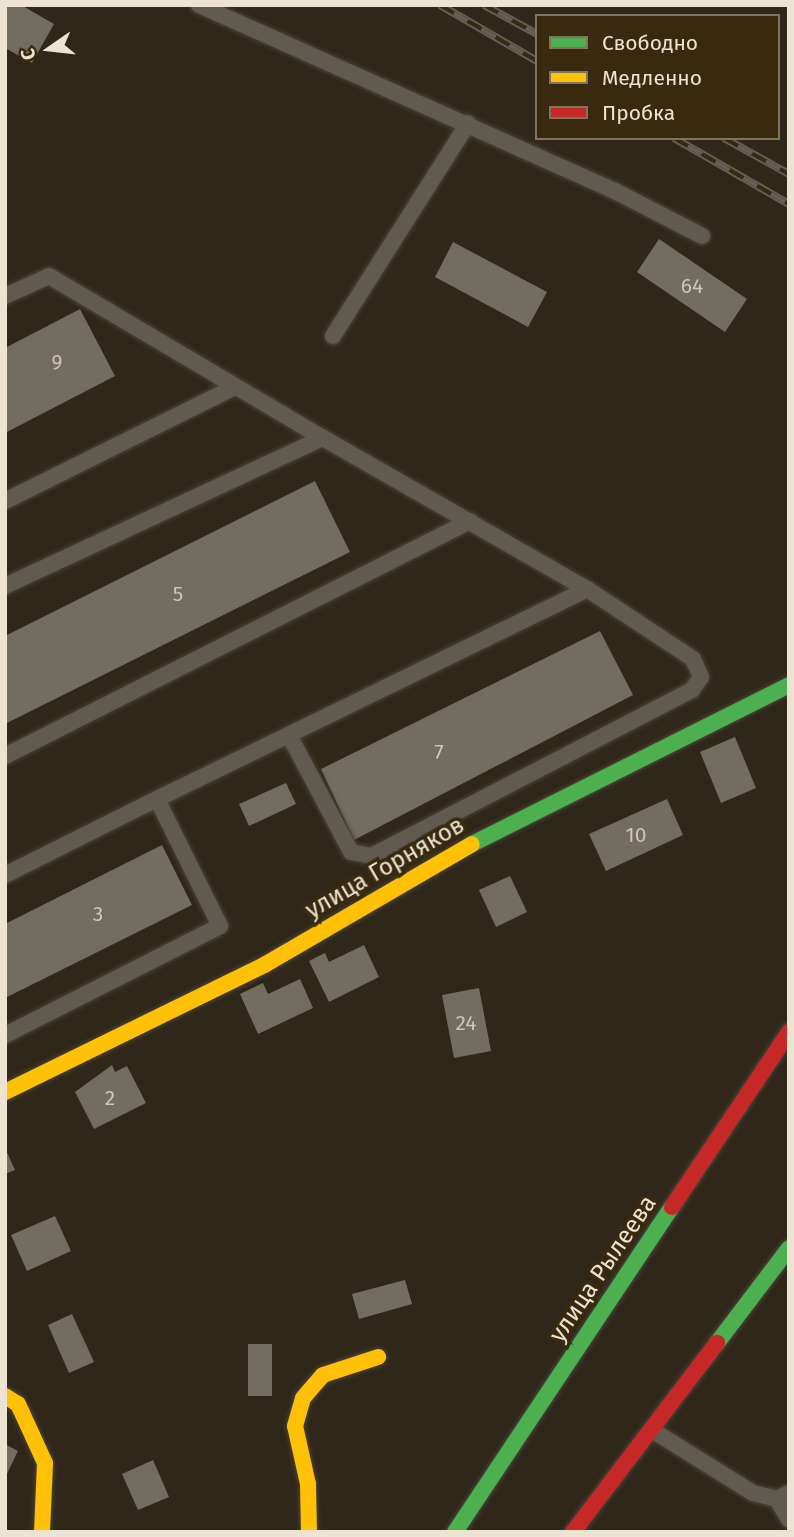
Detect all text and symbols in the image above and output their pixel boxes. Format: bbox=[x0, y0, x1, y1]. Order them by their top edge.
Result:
north arrow bbox=[14, 14, 84, 84]
legend bbox=[535, 14, 780, 140]
text: Свободно bbox=[602, 30, 698, 56]
text: С bbox=[16, 46, 41, 62]
text: Медленно bbox=[602, 65, 702, 91]
text: Пробка bbox=[602, 100, 675, 126]
house number: 64 bbox=[681, 273, 703, 299]
house number: 9 bbox=[51, 349, 63, 375]
house number: 5 bbox=[173, 581, 183, 607]
house number: 7 bbox=[434, 739, 444, 765]
street label: улица Горняков bbox=[300, 811, 470, 925]
house number: 10 bbox=[626, 822, 646, 848]
house number: 3 bbox=[93, 901, 103, 927]
house number: 24 bbox=[456, 1010, 476, 1036]
house number: 2 bbox=[105, 1085, 115, 1111]
street label: улица Рылеева bbox=[543, 1190, 663, 1348]

